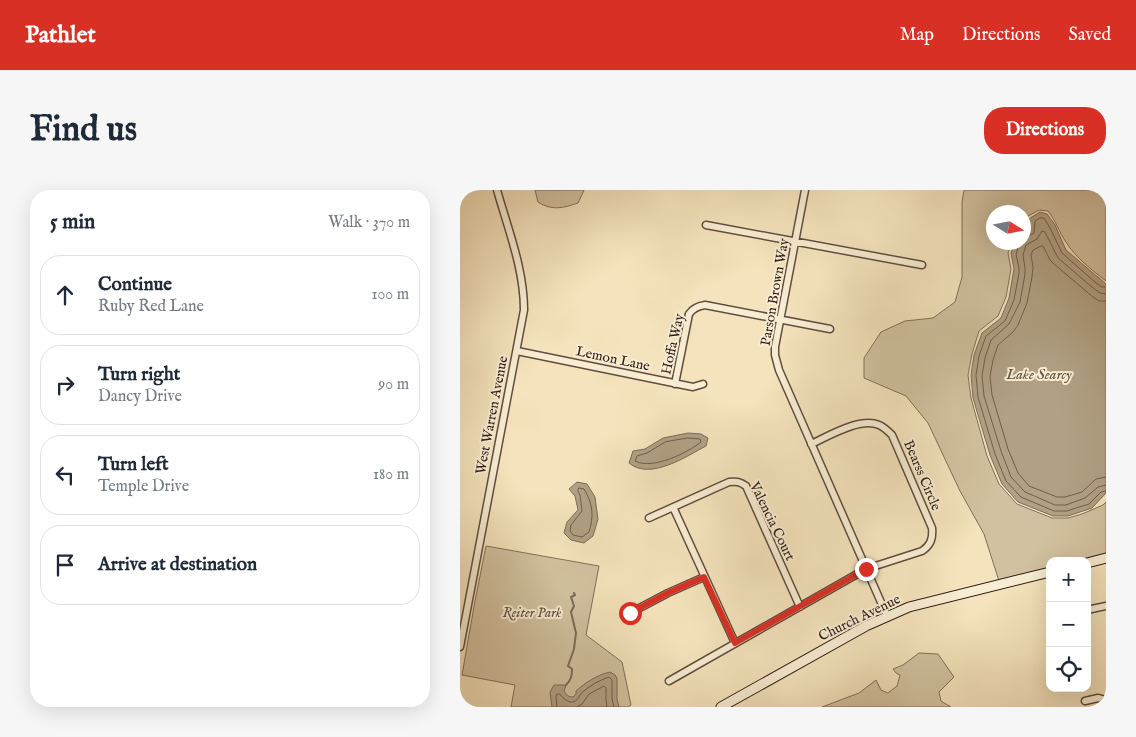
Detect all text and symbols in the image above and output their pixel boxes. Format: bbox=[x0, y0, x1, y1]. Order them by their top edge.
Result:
text: Pathlet bbox=[25, 20, 96, 51]
text: Map bbox=[900, 24, 934, 47]
text: Directions bbox=[962, 24, 1040, 47]
text: Saved bbox=[1068, 24, 1111, 47]
button: Directions bbox=[984, 107, 1106, 154]
text: Find us bbox=[30, 108, 137, 153]
north arrow bbox=[986, 205, 1031, 250]
text: 5 min bbox=[50, 209, 95, 236]
text: Walk · 370 m bbox=[328, 213, 410, 233]
street label: Parson Brown Way bbox=[757, 237, 793, 347]
text: Continue bbox=[98, 273, 172, 297]
icon: ahead bbox=[51, 281, 79, 309]
text: 100 m bbox=[372, 285, 409, 305]
text: Ruby Red Lane bbox=[98, 297, 204, 317]
street label: Hoffa Way bbox=[657, 312, 689, 376]
street label: Lemon Lane bbox=[574, 342, 652, 376]
street label: West Warren Avenue bbox=[472, 354, 512, 476]
text: Turn right bbox=[98, 363, 180, 387]
water label: Lake Searcy bbox=[1005, 365, 1072, 384]
icon: right bbox=[51, 371, 79, 399]
text: 90 m bbox=[378, 375, 409, 395]
text: Dancy Drive bbox=[98, 387, 182, 407]
street label: Bearss Circle bbox=[899, 437, 945, 514]
text: Turn left bbox=[98, 453, 169, 477]
icon: left bbox=[51, 461, 79, 489]
text: 180 m bbox=[373, 465, 409, 485]
text: Temple Drive bbox=[98, 477, 189, 497]
street label: Valencia Court bbox=[745, 478, 799, 564]
icon: arrive bbox=[51, 551, 79, 579]
text: Arrive at destination bbox=[98, 553, 257, 577]
map controls bbox=[1046, 557, 1091, 692]
button: + bbox=[1046, 557, 1091, 602]
route end bbox=[855, 558, 878, 581]
street label: Church Avenue bbox=[815, 590, 904, 646]
route start bbox=[619, 602, 642, 625]
button: − bbox=[1046, 602, 1091, 647]
park label: Reiter Park bbox=[503, 604, 562, 622]
button: locate bbox=[1046, 647, 1091, 692]

